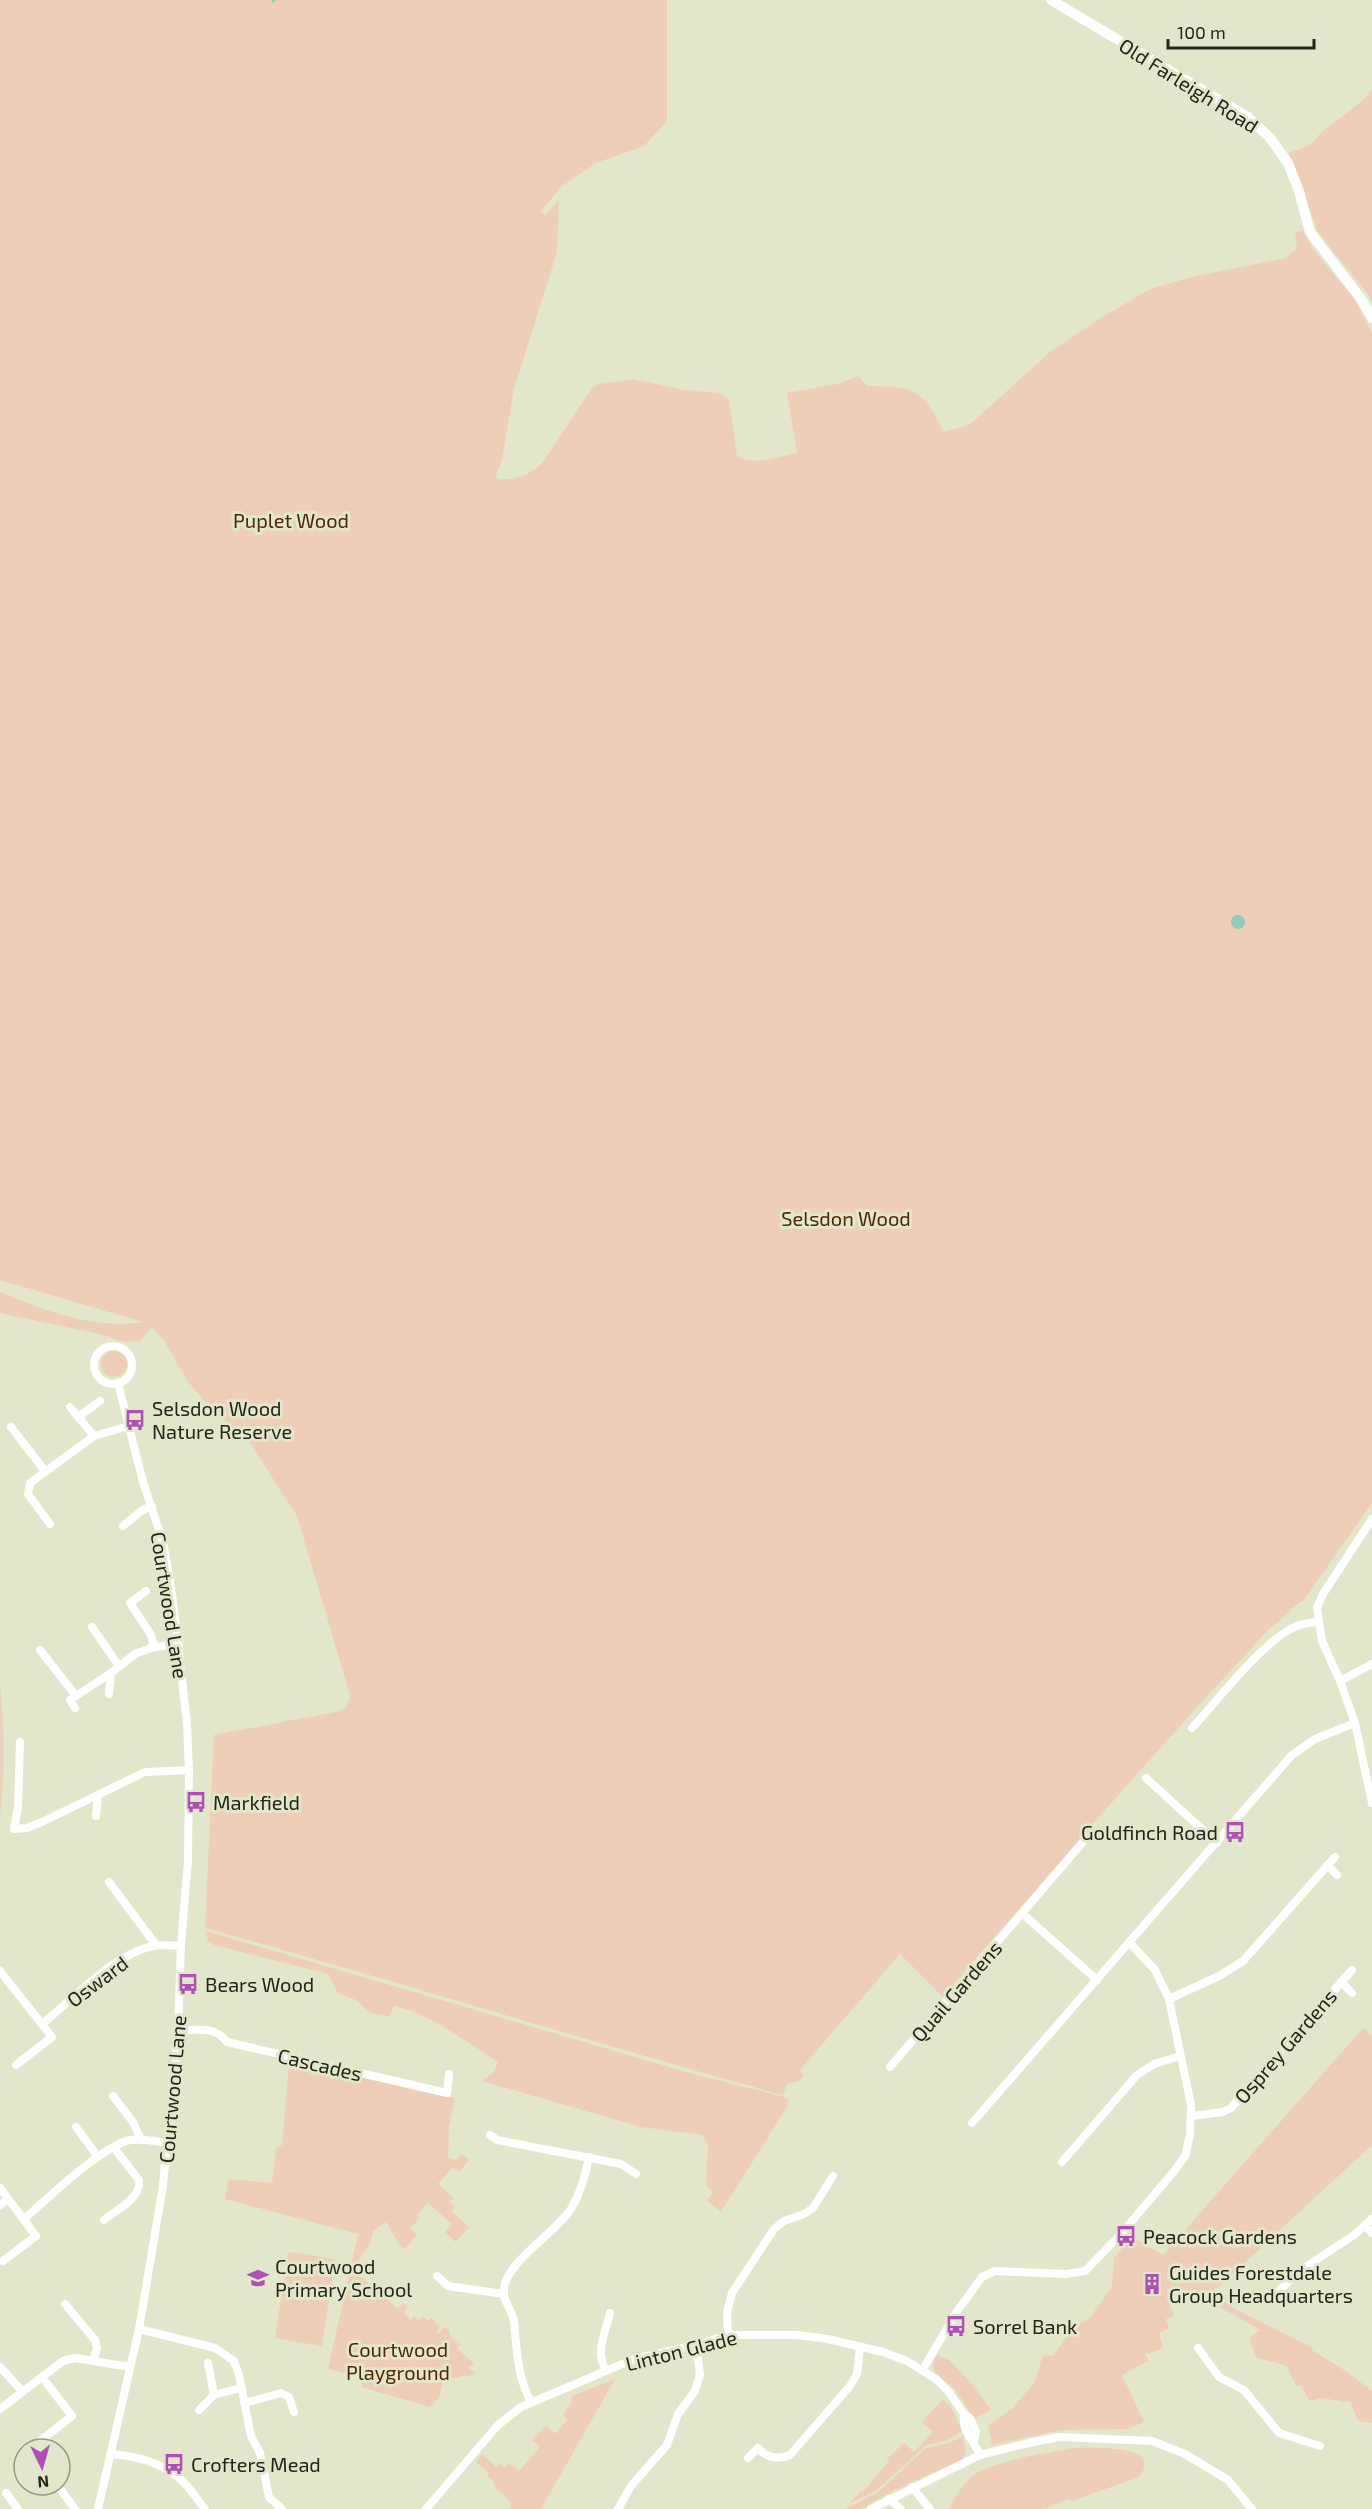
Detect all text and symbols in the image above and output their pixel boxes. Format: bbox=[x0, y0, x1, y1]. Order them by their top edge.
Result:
scale bar bbox=[1168, 12, 1314, 50]
text: 100 m bbox=[1177, 21, 1226, 43]
street label: Old Farleigh Road bbox=[1115, 33, 1263, 137]
park label: Puplet Wood bbox=[233, 508, 349, 532]
park label: Selsdon Wood bbox=[781, 1206, 911, 1230]
place label: Selsdon Wood Nature Reserve bbox=[152, 1396, 292, 1443]
bus stop icon: Selsdon Wood Nature Reserve bbox=[123, 1408, 147, 1432]
street label: Courtwood Lane bbox=[147, 1530, 193, 1680]
bus stop icon: Markfield bbox=[184, 1790, 208, 1814]
place label: Markfield bbox=[213, 1790, 300, 1814]
place label: Goldfinch Road bbox=[1081, 1820, 1218, 1844]
bus stop icon: Goldfinch Road bbox=[1223, 1820, 1247, 1844]
street label: Quail Gardens bbox=[906, 1936, 1006, 2046]
street label: Osward bbox=[62, 1950, 132, 2012]
bus stop icon: Bears Wood bbox=[176, 1972, 200, 1996]
place label: Bears Wood bbox=[205, 1972, 314, 1996]
street label: Osprey Gardens bbox=[1229, 1984, 1341, 2108]
street label: Courtwood Lane bbox=[154, 2014, 190, 2164]
street label: Cascades bbox=[276, 2043, 364, 2085]
bus stop icon: Peacock Gardens bbox=[1114, 2224, 1138, 2248]
place label: Peacock Gardens bbox=[1143, 2224, 1297, 2248]
place label: Courtwood Primary School bbox=[275, 2254, 412, 2301]
place label: Guides Forestdale Group Headquarters bbox=[1169, 2260, 1353, 2307]
school or university icon: Courtwood Primary School bbox=[246, 2266, 270, 2290]
building icon: Guides Forestdale Group Headquarters bbox=[1140, 2272, 1164, 2296]
bus stop icon: Sorrel Bank bbox=[944, 2314, 968, 2338]
place label: Sorrel Bank bbox=[973, 2314, 1077, 2338]
street label: Linton Glade bbox=[623, 2325, 739, 2375]
park label: Courtwood Playground bbox=[346, 2337, 450, 2384]
north arrow bbox=[12, 2437, 72, 2497]
bus stop icon: Crofters Mead bbox=[162, 2452, 186, 2476]
place label: Crofters Mead bbox=[191, 2452, 321, 2476]
text: N bbox=[37, 2472, 50, 2492]

